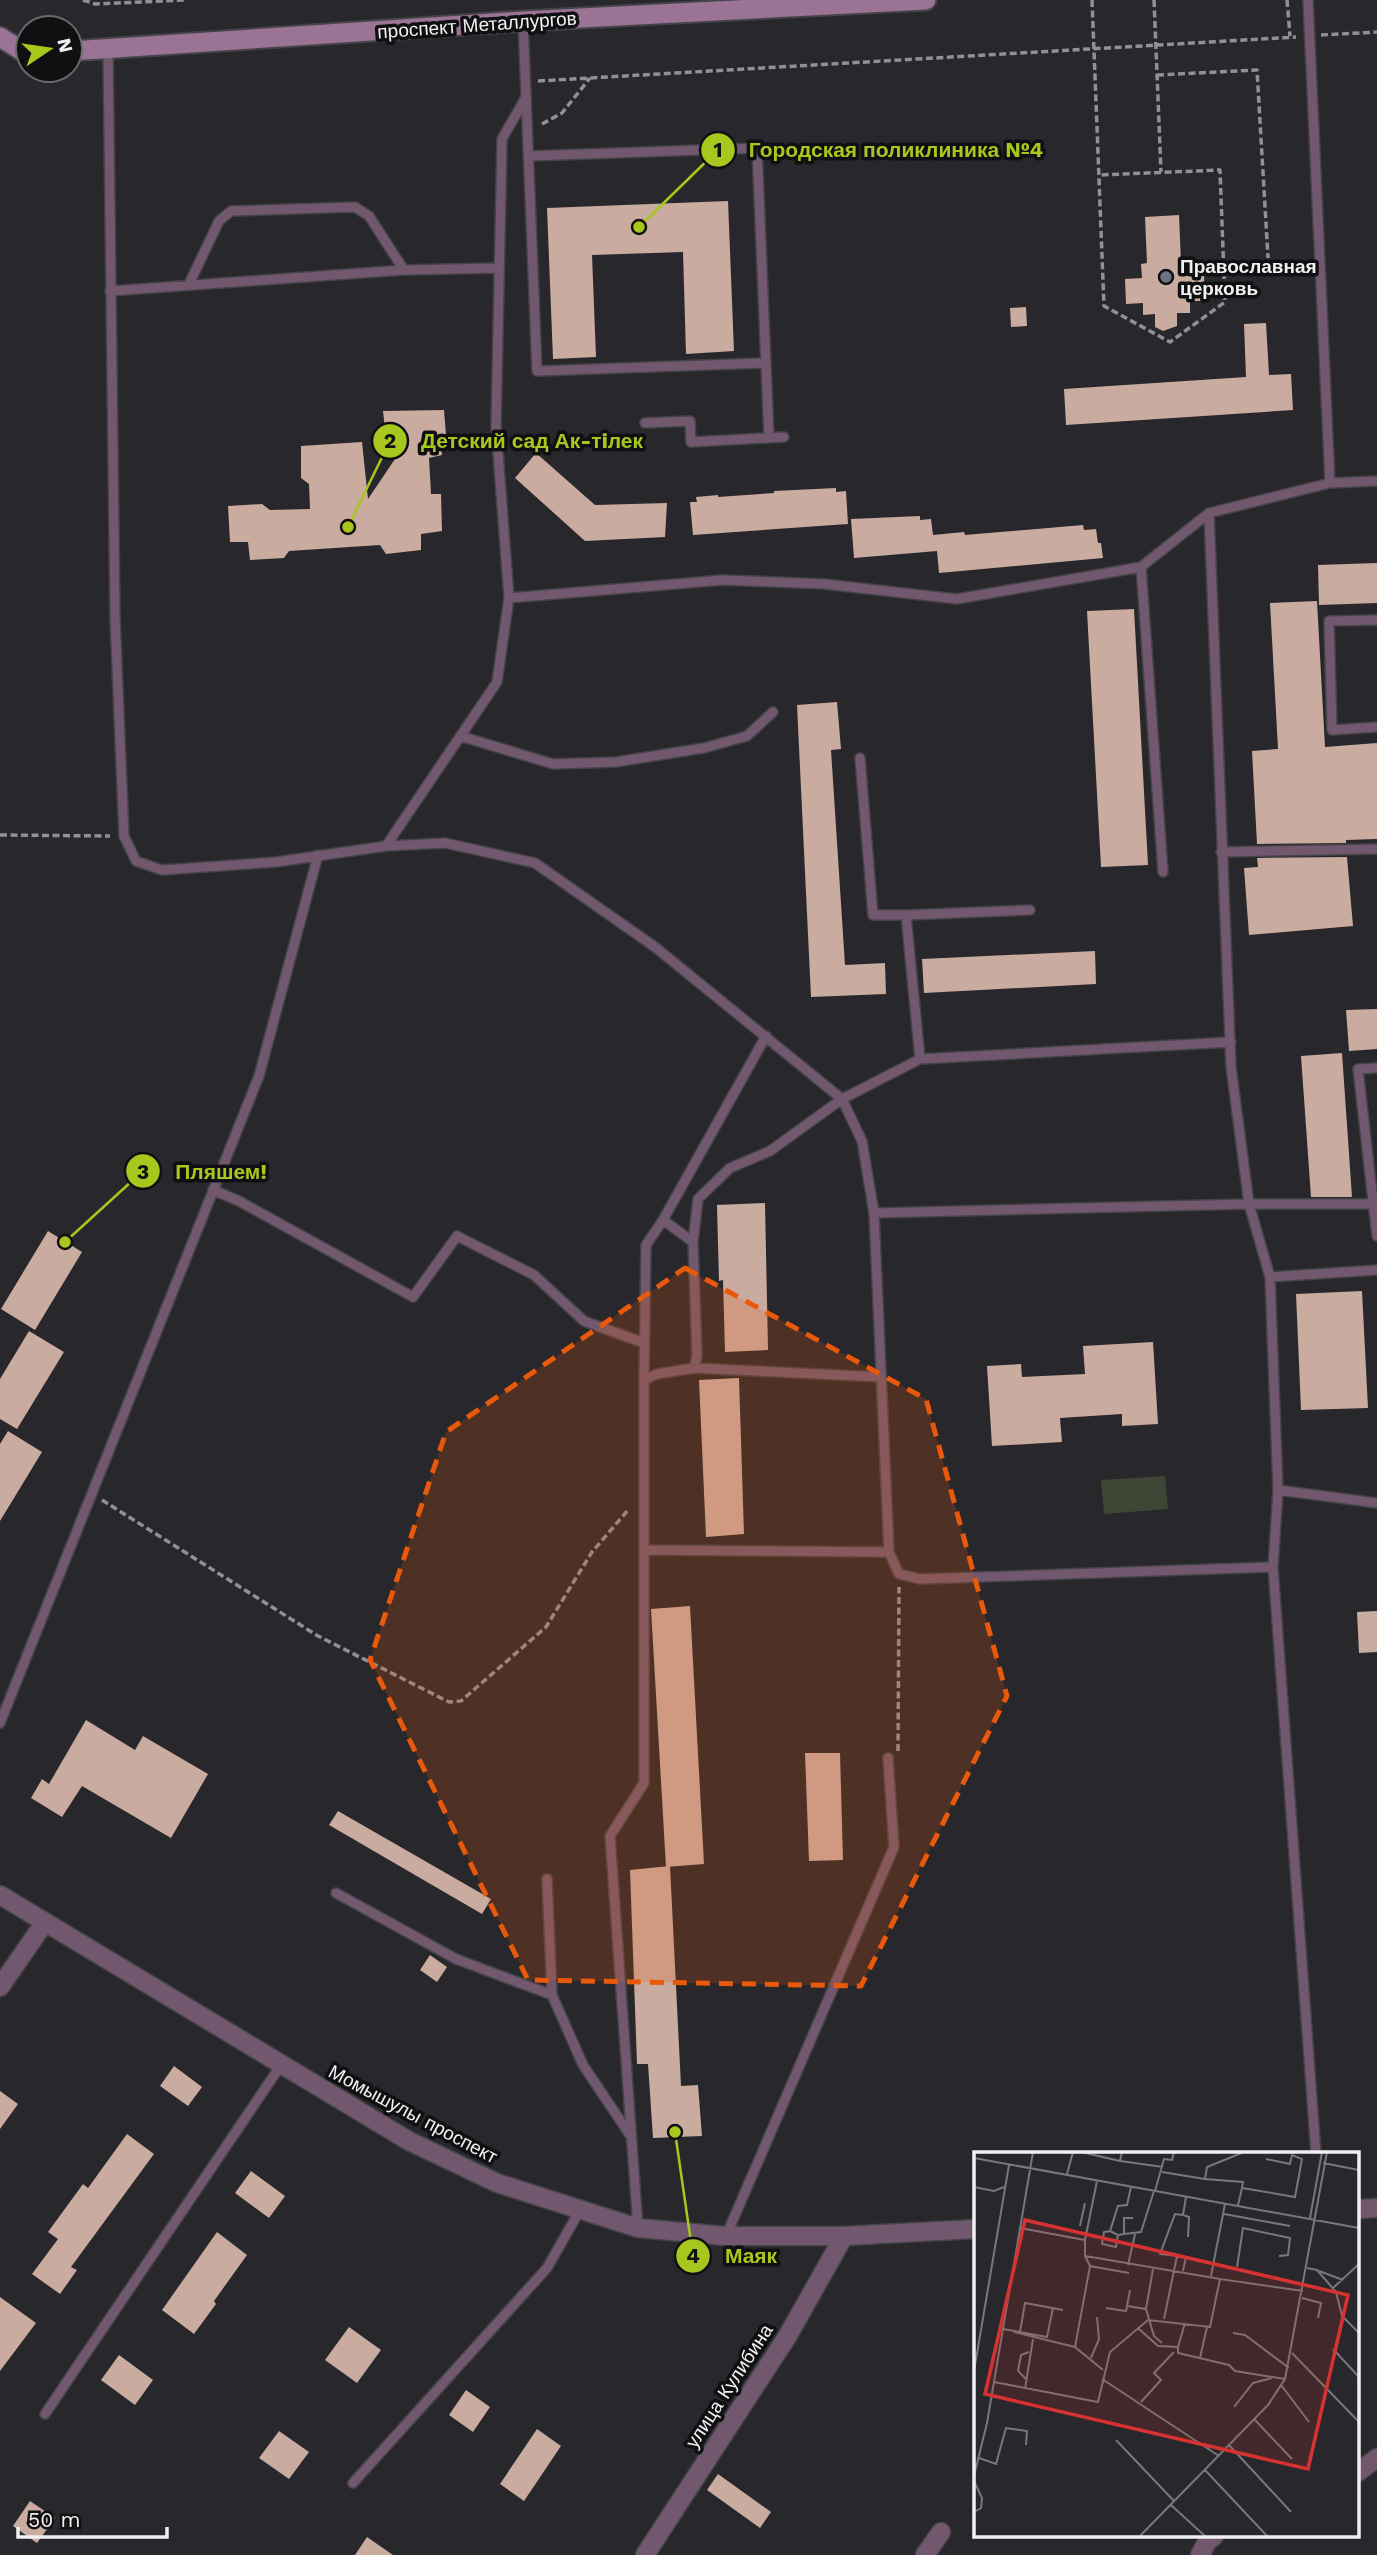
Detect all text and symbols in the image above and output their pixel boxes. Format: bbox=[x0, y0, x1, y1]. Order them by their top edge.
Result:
street label: проспект Металлургов bbox=[377, 7, 577, 43]
north arrow bbox=[14, 14, 84, 84]
text: N bbox=[52, 36, 78, 55]
callout: Городская поликлиника №4 bbox=[700, 129, 1057, 171]
text: 1 bbox=[713, 137, 723, 162]
text: Городская поликлиника №4 bbox=[749, 137, 1043, 162]
place label: Православная церковь bbox=[1180, 255, 1317, 300]
marker: Православная церковь bbox=[1158, 269, 1174, 285]
callout: Детский сад Ак-тiлек bbox=[372, 420, 657, 462]
text: 2 bbox=[384, 428, 396, 453]
text: Детский сад Ак-тiлек bbox=[421, 428, 643, 453]
callout: Пляшем! bbox=[126, 1150, 280, 1192]
text: 3 bbox=[137, 1159, 149, 1184]
text: Пляшем! bbox=[175, 1159, 267, 1184]
street label: Момышулы проспект bbox=[325, 2060, 502, 2168]
inset map bbox=[974, 2152, 1360, 2538]
callout: Маяк bbox=[676, 2235, 791, 2277]
text: 4 bbox=[686, 2243, 700, 2268]
text: Маяк bbox=[725, 2243, 778, 2268]
street label: улица Кулибина bbox=[680, 2319, 778, 2452]
scale bar bbox=[18, 2496, 166, 2540]
text: 50 m bbox=[28, 2507, 80, 2532]

